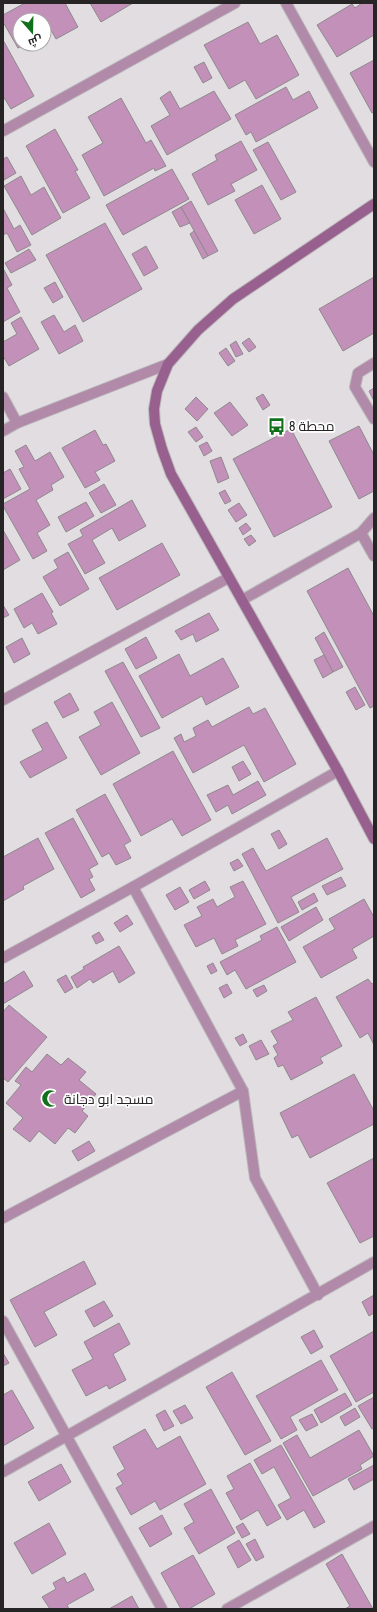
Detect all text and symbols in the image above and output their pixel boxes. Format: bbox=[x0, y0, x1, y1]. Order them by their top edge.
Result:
north arrow bbox=[12, 12, 52, 52]
text: ش bbox=[26, 32, 44, 50]
bus stop icon: محطة 8 bbox=[266, 416, 286, 436]
place label: محطة 8 bbox=[289, 417, 335, 435]
mosque icon: مسجد ابو دجانة bbox=[41, 1089, 61, 1109]
place label: مسجد ابو دجانة bbox=[64, 1090, 153, 1108]

